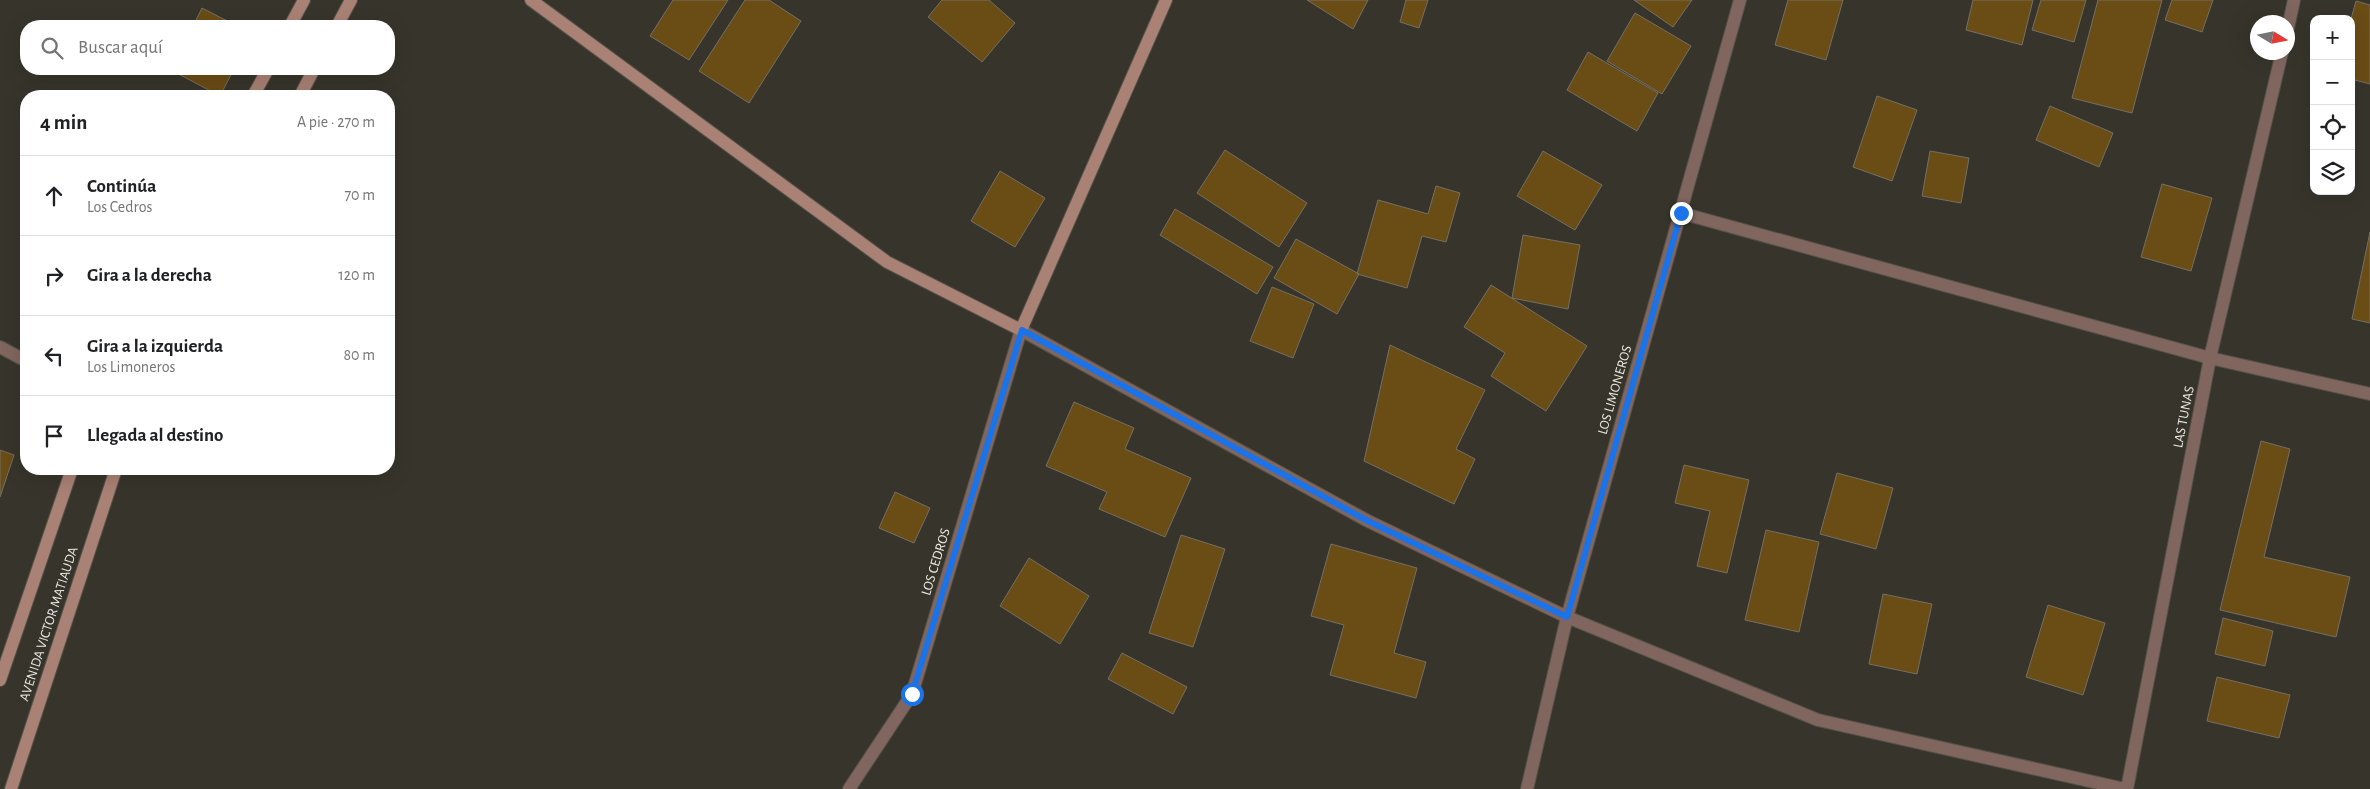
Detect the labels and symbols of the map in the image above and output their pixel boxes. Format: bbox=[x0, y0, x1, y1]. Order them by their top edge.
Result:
north arrow bbox=[2250, 15, 2295, 60]
route end bbox=[1670, 202, 1693, 225]
street label: LOS LIMONEROS bbox=[1596, 344, 1634, 436]
street label: LAS TUNAS bbox=[2171, 385, 2197, 449]
street label: LOS CEDROS bbox=[919, 527, 953, 597]
street label: AVENIDA VICTOR MATIAUDA bbox=[17, 545, 81, 703]
route start bbox=[901, 683, 924, 706]

